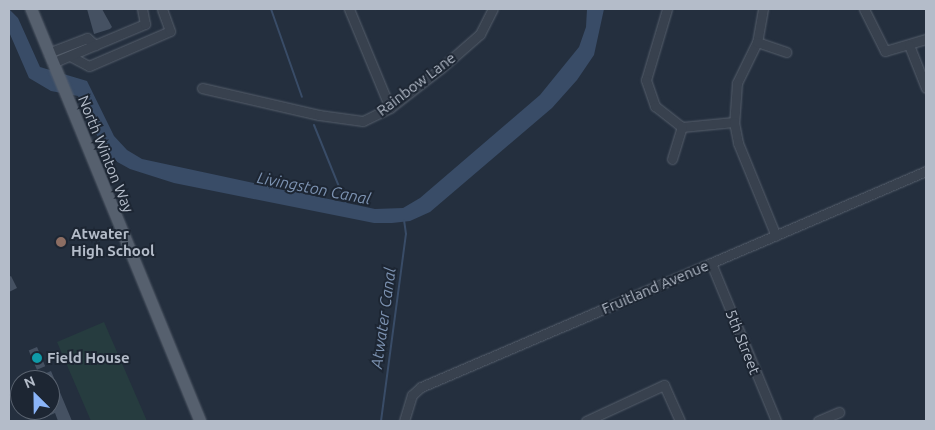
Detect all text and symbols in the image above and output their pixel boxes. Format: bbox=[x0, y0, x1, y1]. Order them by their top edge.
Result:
street label: Rainbow Lane bbox=[373, 49, 459, 119]
street label: North Winton Way bbox=[74, 93, 138, 215]
water label: Livingston Canal bbox=[255, 168, 373, 208]
place label: Atwater High School bbox=[71, 224, 154, 259]
marker: Atwater High School bbox=[55, 236, 67, 248]
street label: Fruitland Avenue bbox=[599, 256, 711, 318]
water label: Atwater Canal bbox=[366, 266, 400, 370]
street label: 5th Street bbox=[722, 307, 764, 377]
place label: Field House bbox=[47, 349, 130, 367]
marker: Field House bbox=[31, 352, 43, 364]
north arrow bbox=[10, 370, 60, 420]
text: N bbox=[22, 373, 37, 392]

